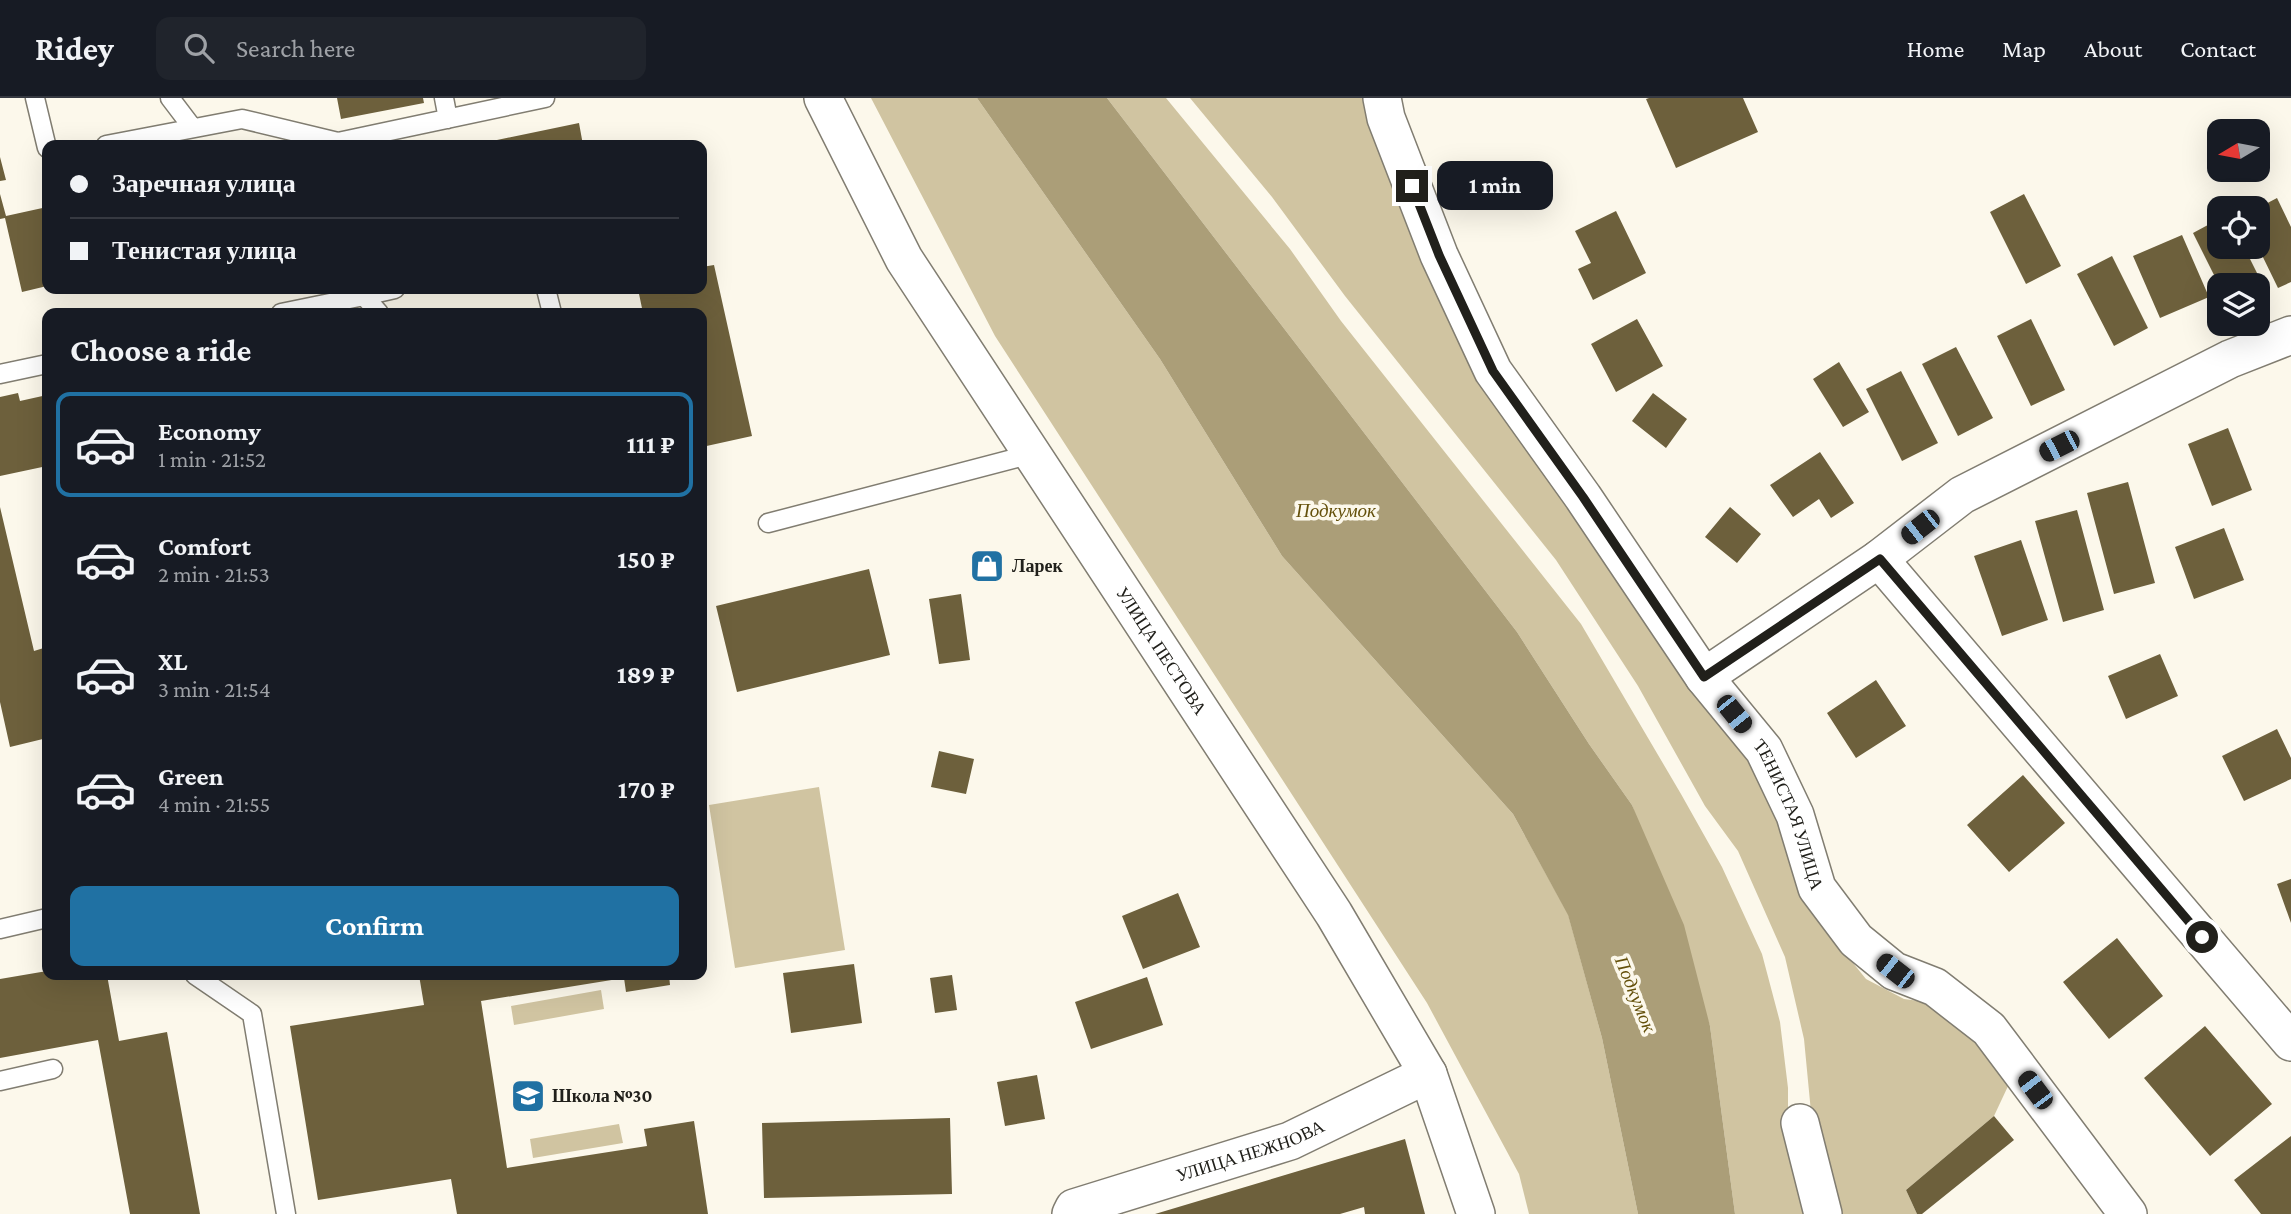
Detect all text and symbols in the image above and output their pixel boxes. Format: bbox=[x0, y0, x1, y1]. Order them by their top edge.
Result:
search box bbox=[156, 17, 646, 80]
icon: search bbox=[180, 29, 218, 67]
text: Ridey bbox=[35, 30, 114, 67]
text: Search here bbox=[236, 34, 355, 63]
text: Home bbox=[1907, 35, 1964, 62]
text: Map bbox=[2002, 35, 2046, 62]
text: About bbox=[2084, 35, 2142, 62]
text: Contact bbox=[2180, 35, 2256, 62]
north arrow bbox=[2207, 119, 2270, 182]
map controls bbox=[2207, 119, 2270, 336]
callout: 1 min bbox=[1436, 162, 1552, 210]
text: Заречная улица bbox=[112, 169, 296, 198]
route end bbox=[1396, 170, 1428, 202]
text: 1 min bbox=[1469, 172, 1521, 198]
button: locate bbox=[2207, 196, 2270, 259]
text: Тенистая улица bbox=[112, 236, 296, 265]
button: layers bbox=[2207, 273, 2270, 336]
text: Choose a ride bbox=[70, 332, 251, 368]
icon: car bbox=[74, 413, 137, 476]
text: Economy bbox=[158, 417, 261, 446]
car bbox=[2036, 427, 2083, 465]
text: 111 ₽ bbox=[626, 430, 675, 459]
text: 1 min · 21:52 bbox=[158, 446, 266, 472]
water label: Подкумок bbox=[1295, 500, 1377, 521]
car bbox=[1897, 506, 1944, 548]
icon: car bbox=[74, 528, 137, 591]
text: Comfort bbox=[158, 532, 251, 561]
text: 150 ₽ bbox=[617, 545, 675, 574]
shop icon: Ларек bbox=[968, 547, 1006, 585]
place label: Ларек bbox=[1012, 556, 1063, 576]
text: 2 min · 21:53 bbox=[158, 561, 270, 587]
street label: УЛИЦА ПЕСТОВА bbox=[1112, 583, 1210, 719]
icon: car bbox=[74, 643, 137, 706]
text: XL bbox=[158, 647, 187, 676]
text: 189 ₽ bbox=[617, 660, 675, 689]
text: 3 min · 21:54 bbox=[158, 676, 271, 702]
car bbox=[1713, 691, 1756, 737]
street label: ТЕНИСТАЯ УЛИЦА bbox=[1749, 735, 1827, 892]
icon: car bbox=[74, 758, 137, 821]
text: Green bbox=[158, 762, 224, 791]
text: 170 ₽ bbox=[618, 775, 675, 804]
text: 4 min · 21:55 bbox=[158, 791, 270, 817]
button: Confirm bbox=[70, 886, 679, 966]
route start bbox=[2186, 921, 2218, 953]
car bbox=[1872, 950, 1919, 992]
water label: Подкумок bbox=[1610, 952, 1661, 1036]
car bbox=[2014, 1067, 2057, 1113]
school or university icon: Школа №30 bbox=[509, 1077, 547, 1115]
place label: Школа №30 bbox=[552, 1086, 652, 1106]
street label: УЛИЦА НЕЖНОВА bbox=[1174, 1116, 1327, 1186]

